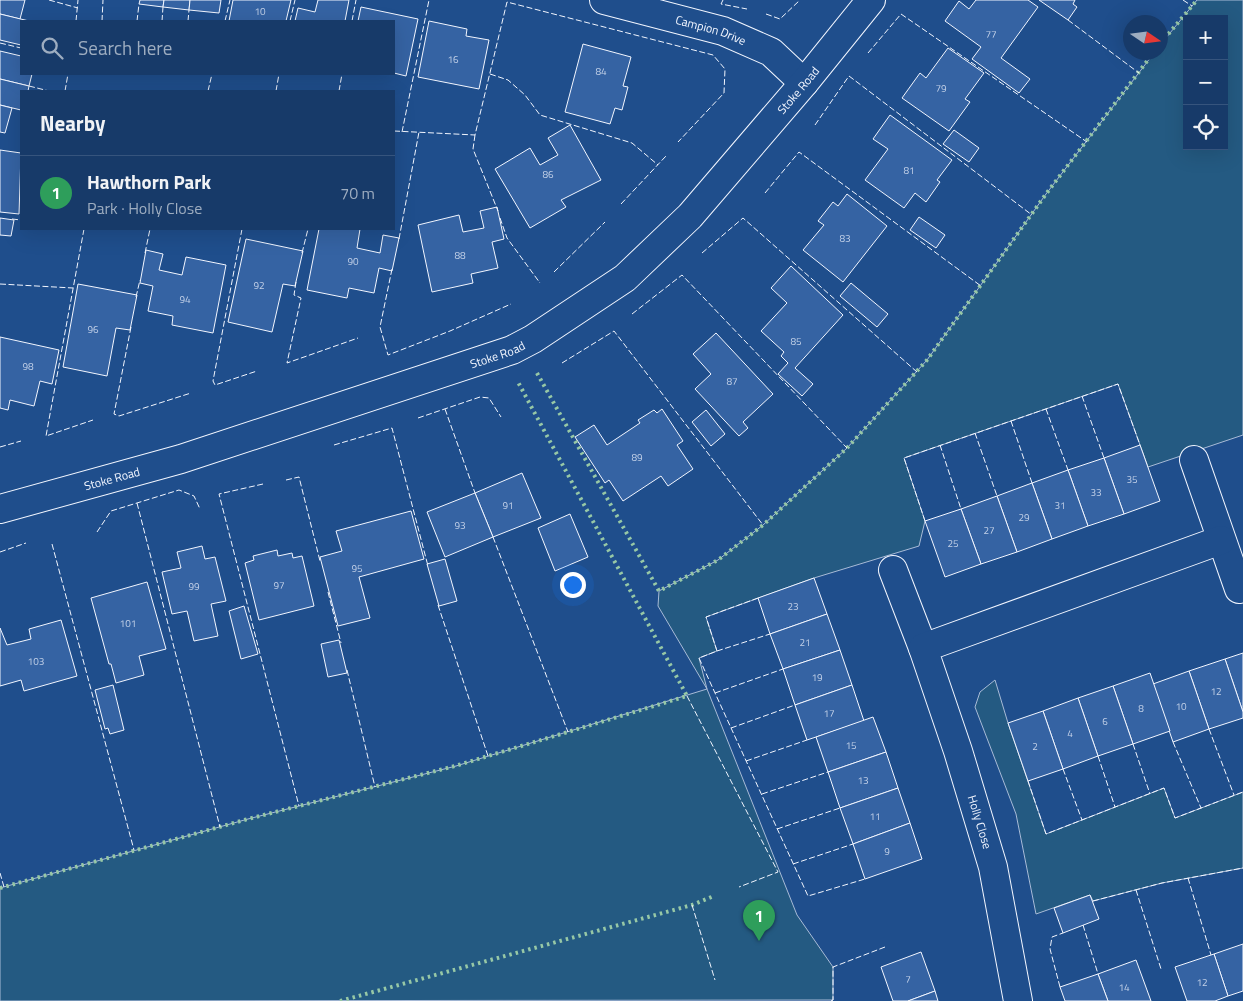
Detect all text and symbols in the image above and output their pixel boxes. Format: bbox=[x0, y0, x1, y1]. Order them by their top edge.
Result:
house number: 10 bbox=[254, 4, 266, 19]
street label: Campion Drive bbox=[674, 10, 749, 50]
north arrow bbox=[1123, 15, 1168, 60]
map controls bbox=[1183, 15, 1228, 150]
button: + bbox=[1183, 15, 1228, 60]
search box bbox=[20, 20, 395, 75]
house number: 77 bbox=[985, 27, 997, 42]
text: Search here bbox=[78, 33, 172, 62]
icon: search bbox=[38, 34, 66, 62]
house number: 16 bbox=[447, 52, 459, 67]
button: − bbox=[1183, 60, 1228, 105]
street label: Stoke Road bbox=[772, 62, 824, 118]
house number: 84 bbox=[595, 64, 607, 79]
house number: 79 bbox=[935, 81, 947, 96]
button: locate bbox=[1183, 105, 1228, 150]
text: Nearby bbox=[40, 107, 105, 139]
house number: 81 bbox=[903, 163, 915, 178]
text: Hawthorn Park bbox=[87, 167, 211, 196]
house number: 86 bbox=[542, 167, 554, 182]
text: 1 bbox=[52, 181, 60, 205]
text: 70 m bbox=[340, 181, 375, 205]
text: Park · Holly Close bbox=[87, 196, 202, 220]
house number: 83 bbox=[839, 231, 851, 246]
house number: 88 bbox=[454, 248, 466, 263]
house number: 90 bbox=[347, 254, 359, 269]
house number: 92 bbox=[253, 278, 265, 293]
house number: 94 bbox=[179, 292, 191, 307]
house number: 96 bbox=[87, 322, 99, 337]
house number: 85 bbox=[790, 334, 802, 349]
street label: Stoke Road bbox=[467, 335, 528, 373]
house number: 98 bbox=[22, 359, 34, 374]
house number: 87 bbox=[726, 374, 738, 389]
house number: 89 bbox=[631, 450, 643, 465]
street label: Stoke Road bbox=[82, 461, 142, 495]
house number: 35 bbox=[1126, 472, 1138, 487]
house number: 33 bbox=[1090, 485, 1102, 500]
house number: 91 bbox=[502, 498, 514, 513]
house number: 31 bbox=[1054, 498, 1066, 513]
house number: 29 bbox=[1018, 510, 1030, 525]
house number: 93 bbox=[454, 518, 466, 533]
house number: 27 bbox=[983, 523, 995, 538]
house number: 25 bbox=[947, 536, 959, 551]
house number: 95 bbox=[351, 561, 363, 576]
your location bbox=[560, 572, 586, 598]
house number: 97 bbox=[273, 578, 285, 593]
house number: 99 bbox=[188, 579, 200, 594]
house number: 23 bbox=[787, 599, 799, 614]
house number: 101 bbox=[120, 616, 136, 631]
house number: 21 bbox=[799, 635, 811, 650]
house number: 103 bbox=[28, 654, 44, 669]
house number: 19 bbox=[811, 670, 823, 685]
house number: 12 bbox=[1210, 684, 1222, 699]
house number: 10 bbox=[1175, 699, 1187, 714]
house number: 8 bbox=[1138, 701, 1144, 716]
house number: 17 bbox=[823, 706, 835, 721]
house number: 6 bbox=[1102, 714, 1108, 729]
house number: 4 bbox=[1067, 726, 1073, 741]
house number: 15 bbox=[845, 738, 857, 753]
house number: 2 bbox=[1032, 739, 1038, 754]
house number: 13 bbox=[857, 773, 869, 788]
street label: Holly Close bbox=[963, 793, 997, 851]
house number: 11 bbox=[869, 809, 881, 824]
house number: 9 bbox=[884, 844, 890, 859]
pin: 1 bbox=[743, 900, 775, 941]
house number: 7 bbox=[905, 972, 911, 987]
house number: 12 bbox=[1196, 975, 1208, 990]
house number: 14 bbox=[1118, 980, 1130, 995]

